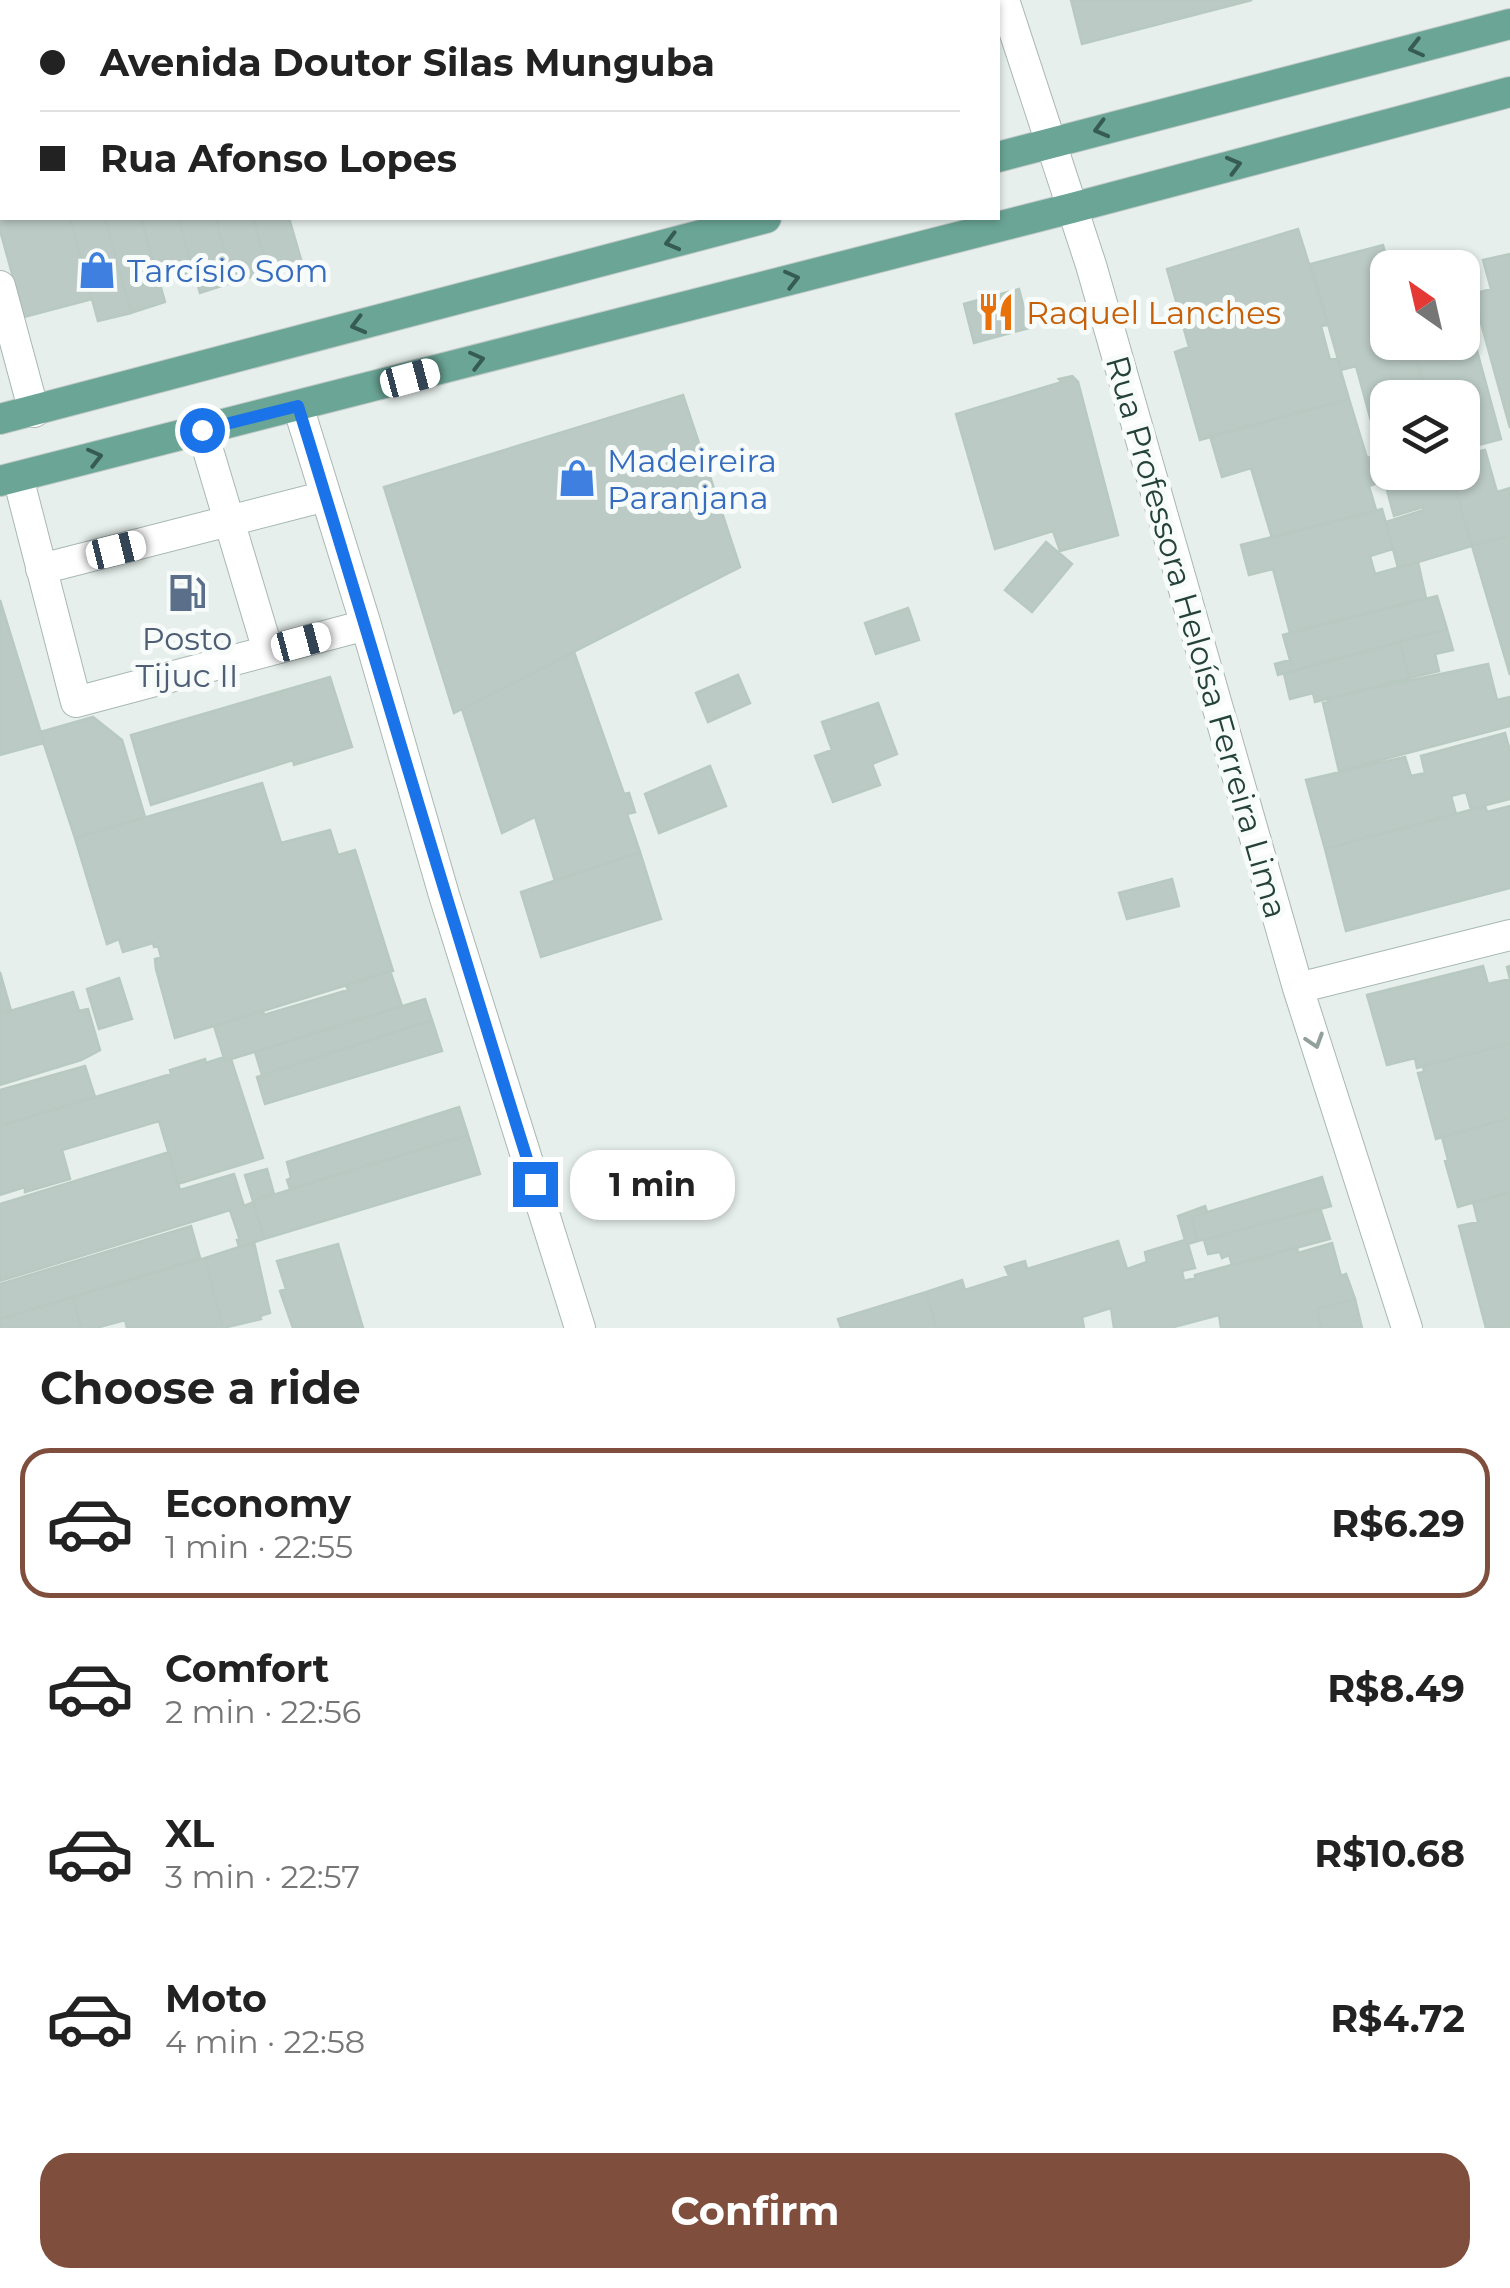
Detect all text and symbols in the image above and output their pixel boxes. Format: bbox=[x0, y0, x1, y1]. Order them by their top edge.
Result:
one-way arrow bbox=[1408, 36, 1425, 57]
text: Avenida Doutor Silas Munguba bbox=[100, 39, 715, 86]
one-way arrow bbox=[1093, 118, 1110, 139]
text: Rua Afonso Lopes bbox=[100, 135, 457, 182]
one-way arrow bbox=[1225, 155, 1242, 176]
one-way arrow bbox=[664, 231, 681, 252]
shop icon: Tarcísio Som bbox=[76, 249, 118, 291]
north arrow bbox=[1370, 250, 1480, 360]
map controls bbox=[1370, 250, 1480, 490]
place label: Tarcísio Som bbox=[127, 251, 329, 290]
one-way arrow bbox=[783, 270, 800, 291]
restaurant icon: Raquel Lanches bbox=[975, 291, 1017, 333]
place label: Raquel Lanches bbox=[1026, 293, 1281, 332]
one-way arrow bbox=[349, 314, 367, 335]
one-way arrow bbox=[468, 351, 485, 372]
street label: Rua Professora Heloísa Ferreira Lima bbox=[1098, 351, 1296, 923]
car bbox=[377, 356, 443, 400]
button: layers bbox=[1370, 380, 1480, 490]
route start bbox=[180, 408, 225, 453]
place label: Madeireira Paranjana bbox=[607, 441, 777, 517]
one-way arrow bbox=[86, 448, 103, 469]
shop icon: Madeireira Paranjana bbox=[556, 457, 598, 499]
car bbox=[83, 528, 149, 572]
fuel station icon: Posto Tijuc II bbox=[166, 572, 208, 614]
place label: Posto Tijuc II bbox=[136, 619, 238, 695]
car bbox=[268, 620, 334, 664]
one-way arrow bbox=[1303, 1032, 1324, 1049]
callout: 1 min bbox=[570, 1149, 735, 1219]
route end bbox=[513, 1162, 558, 1207]
text: 1 min bbox=[609, 1165, 696, 1204]
text: Choose a ride bbox=[40, 1360, 361, 1415]
icon: car bbox=[45, 1478, 135, 1568]
text: Economy bbox=[165, 1480, 351, 1527]
text: R$6.29 bbox=[1331, 1500, 1465, 1547]
text: 1 min · 22:55 bbox=[165, 1527, 353, 1566]
icon: car bbox=[45, 1643, 135, 1733]
text: Comfort bbox=[165, 1645, 329, 1692]
text: R$8.49 bbox=[1327, 1665, 1465, 1712]
text: 2 min · 22:56 bbox=[165, 1692, 361, 1731]
icon: car bbox=[45, 1808, 135, 1898]
text: XL bbox=[165, 1810, 214, 1857]
text: R$10.68 bbox=[1314, 1830, 1465, 1877]
text: 3 min · 22:57 bbox=[165, 1857, 360, 1896]
icon: car bbox=[45, 1973, 135, 2063]
text: Moto bbox=[165, 1975, 267, 2022]
text: R$4.72 bbox=[1330, 1995, 1465, 2042]
text: 4 min · 22:58 bbox=[165, 2022, 365, 2061]
button: Confirm bbox=[40, 2153, 1470, 2268]

